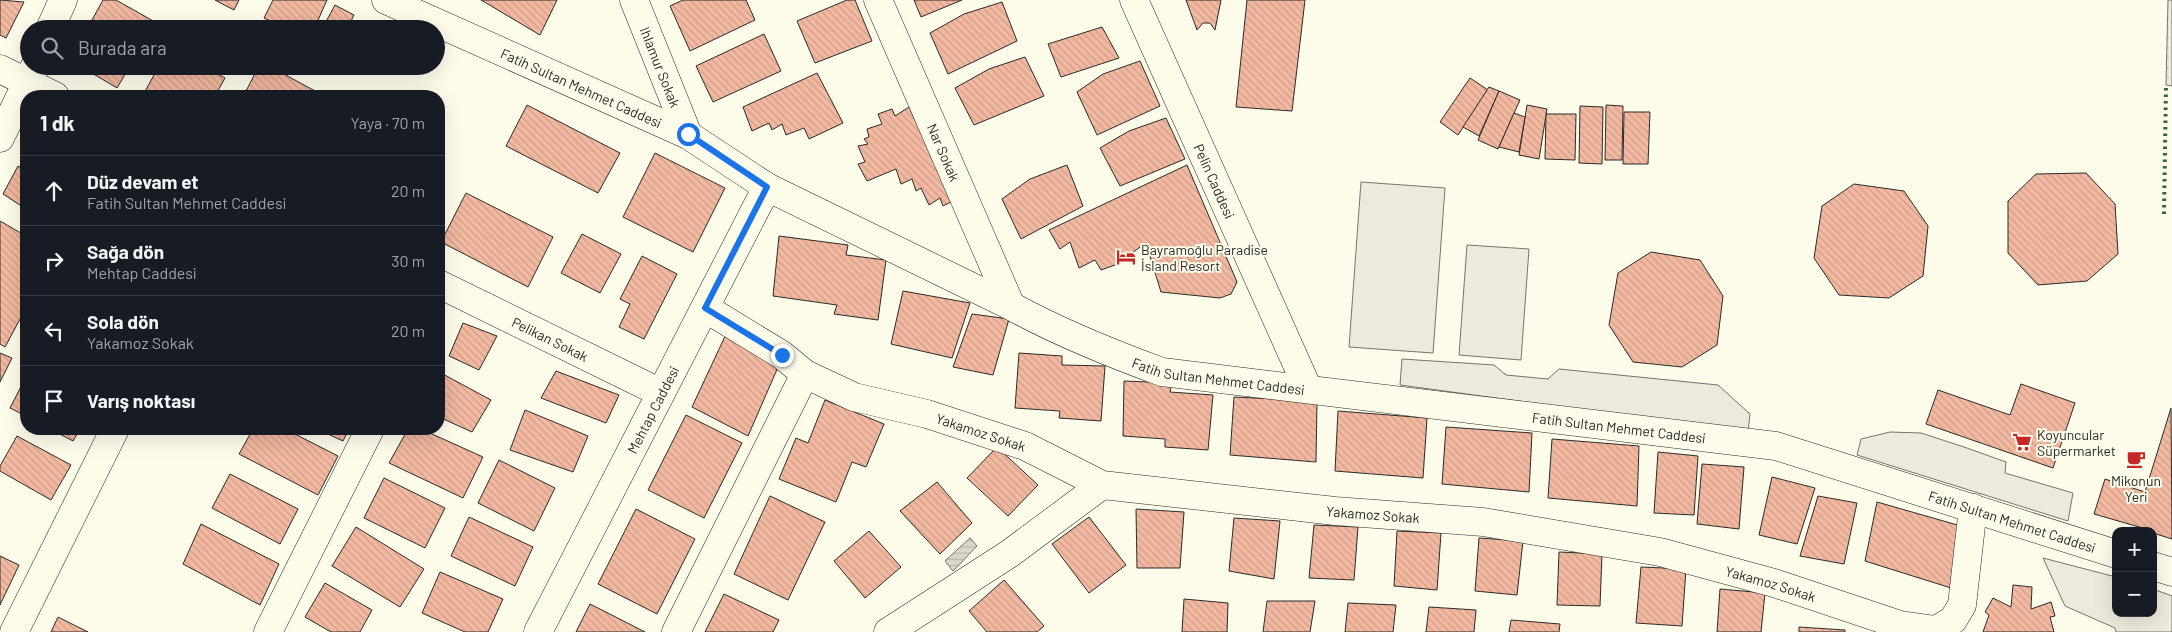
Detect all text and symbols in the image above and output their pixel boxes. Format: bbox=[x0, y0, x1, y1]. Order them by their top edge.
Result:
search box bbox=[20, 20, 445, 75]
street label: Ihlamur Sokak bbox=[637, 24, 685, 110]
icon: search bbox=[38, 34, 66, 62]
text: Burada ara bbox=[78, 36, 167, 59]
street label: Fatih Sultan Mehmet Caddesi bbox=[498, 44, 664, 131]
text: 1 dk bbox=[40, 110, 75, 135]
text: Yaya · 70 m bbox=[350, 113, 425, 132]
street label: Nar Sokak bbox=[924, 121, 964, 184]
route start bbox=[677, 123, 700, 146]
street label: Pelin Caddesi bbox=[1191, 141, 1239, 221]
text: Düz devam et bbox=[87, 170, 199, 193]
icon: ahead bbox=[40, 177, 68, 205]
text: 20 m bbox=[391, 181, 425, 200]
text: Fatih Sultan Mehmet Caddesi bbox=[87, 193, 286, 212]
text: Sağa dön bbox=[87, 240, 164, 263]
place label: Bayramoğlu Paradise İsland Resort bbox=[1141, 241, 1268, 274]
hotel icon: Bayramoğlu Paradise İsland Resort bbox=[1115, 246, 1137, 268]
icon: right bbox=[40, 247, 68, 275]
text: 30 m bbox=[391, 251, 425, 270]
text: Mehtap Caddesi bbox=[87, 263, 196, 282]
text: Sola dön bbox=[87, 310, 159, 333]
street label: Pelikan Sokak bbox=[509, 313, 591, 365]
icon: left bbox=[40, 317, 68, 345]
text: 20 m bbox=[391, 321, 425, 340]
text: Yakamoz Sokak bbox=[87, 333, 194, 352]
route end bbox=[771, 344, 794, 367]
street label: Fatih Sultan Mehmet Caddesi bbox=[1130, 353, 1305, 398]
street label: Mehtap Caddesi bbox=[623, 363, 682, 456]
icon: arrive bbox=[40, 387, 68, 415]
text: Varış noktası bbox=[87, 389, 195, 412]
street label: Fatih Sultan Mehmet Caddesi bbox=[1531, 408, 1706, 446]
street label: Yakamoz Sokak bbox=[934, 409, 1028, 454]
place label: Koyuncular Süpermarket bbox=[2037, 426, 2116, 459]
supermarket icon: Koyuncular Süpermarket bbox=[2011, 431, 2033, 453]
cafe icon: Mikonun Yeri bbox=[2125, 448, 2147, 470]
place label: Mikonun Yeri bbox=[2111, 472, 2161, 505]
street label: Fatih Sultan Mehmet Caddesi bbox=[1926, 487, 2098, 556]
street label: Yakamoz Sokak bbox=[1325, 502, 1420, 526]
map controls bbox=[2112, 527, 2157, 617]
button: + bbox=[2112, 527, 2157, 572]
street label: Yakamoz Sokak bbox=[1724, 562, 1818, 605]
button: − bbox=[2112, 572, 2157, 617]

